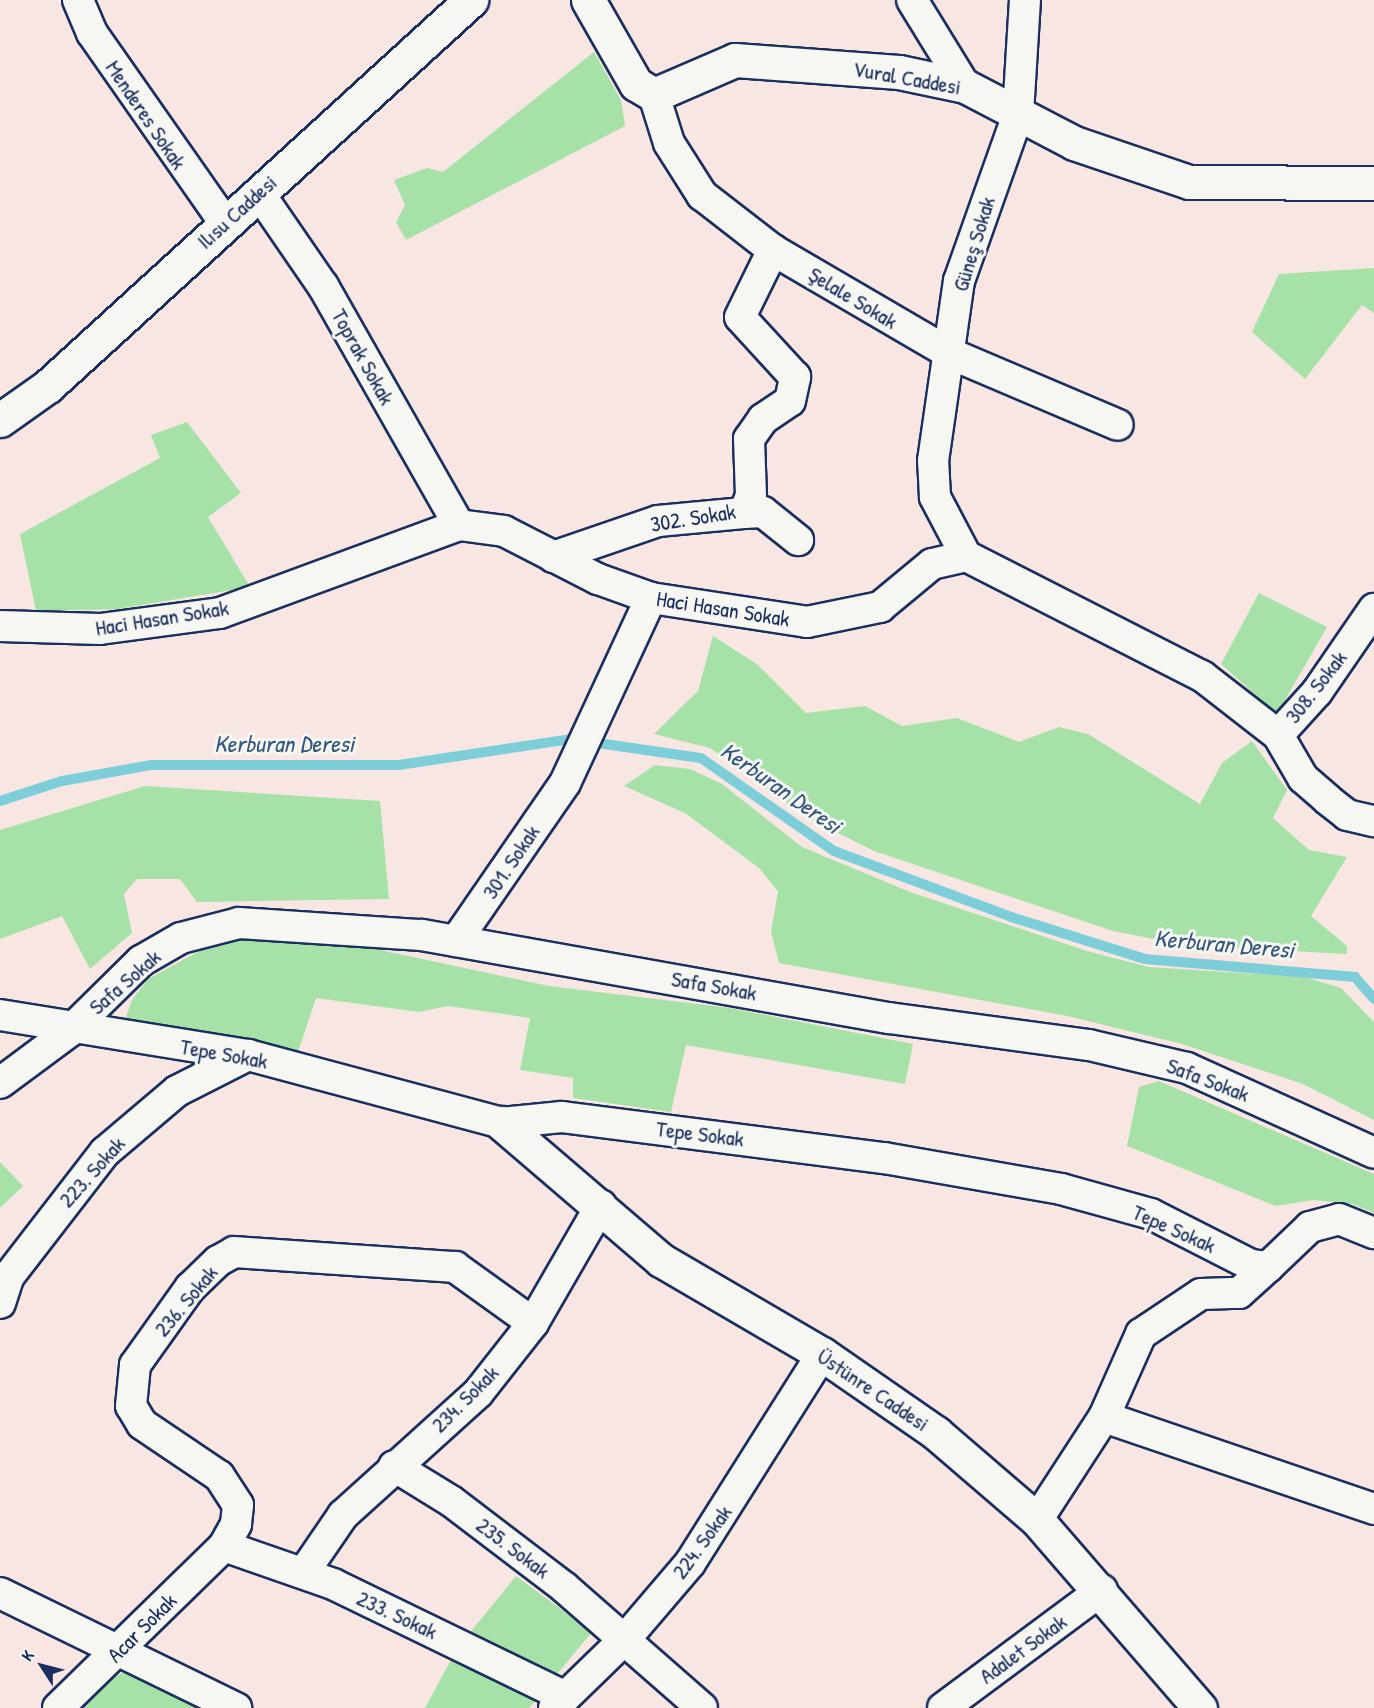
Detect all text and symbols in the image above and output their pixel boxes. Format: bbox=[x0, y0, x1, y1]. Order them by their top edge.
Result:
street label: Menderes Sokak bbox=[100, 56, 192, 174]
street label: Vural Caddesi bbox=[851, 56, 963, 100]
street label: Ilısu Caddesi bbox=[192, 169, 282, 255]
street label: Güneş Sokak bbox=[947, 194, 1001, 294]
street label: Şelale Sokak bbox=[804, 261, 902, 335]
street label: Toprak Sokak bbox=[326, 304, 400, 410]
street label: 302. Sokak bbox=[649, 498, 737, 538]
street label: Haci Hasan Sokak bbox=[655, 585, 791, 633]
street label: Haci Hasan Sokak bbox=[94, 594, 230, 642]
street label: 308. Sokak bbox=[1279, 645, 1353, 729]
water label: Kerburan Deresi bbox=[214, 730, 354, 758]
water label: Kerburan Deresi bbox=[715, 736, 847, 840]
street label: 301. Sokak bbox=[477, 820, 545, 904]
water label: Kerburan Deresi bbox=[1153, 924, 1295, 964]
street label: Safa Sokak bbox=[84, 944, 166, 1020]
street label: Safa Sokak bbox=[669, 966, 759, 1006]
street label: Tepe Sokak bbox=[178, 1033, 270, 1075]
street label: Safa Sokak bbox=[1163, 1052, 1253, 1108]
street label: Tepe Sokak bbox=[655, 1116, 745, 1152]
street label: 223. Sokak bbox=[53, 1131, 131, 1213]
street label: Tepe Sokak bbox=[1128, 1199, 1220, 1259]
street label: 236. Sokak bbox=[149, 1260, 223, 1342]
street label: Üstünre Caddesi bbox=[812, 1343, 934, 1437]
street label: 234. Sokak bbox=[426, 1360, 504, 1438]
street label: 224. Sokak bbox=[666, 1500, 738, 1584]
street label: 235. Sokak bbox=[471, 1512, 555, 1584]
street label: 233. Sokak bbox=[353, 1585, 441, 1645]
street label: Acar Sokak bbox=[102, 1588, 182, 1668]
street label: Adalet Sokak bbox=[974, 1609, 1072, 1689]
north arrow bbox=[12, 1636, 72, 1696]
text: K bbox=[16, 1646, 39, 1665]

